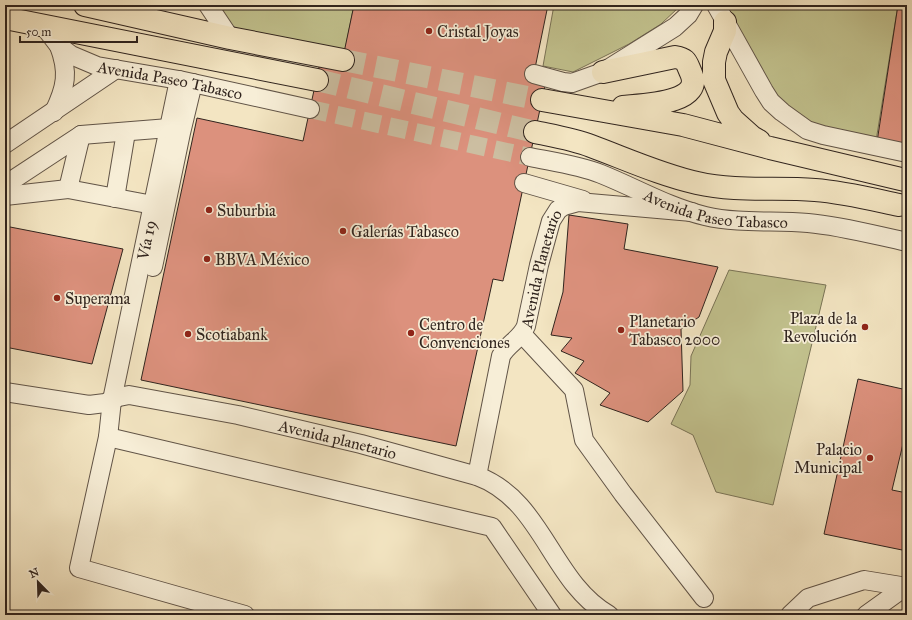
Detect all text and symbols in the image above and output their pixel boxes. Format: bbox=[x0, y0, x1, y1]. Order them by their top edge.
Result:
scale bar bbox=[20, 18, 137, 44]
place label: Cristal Joyas bbox=[437, 22, 519, 42]
text: 50 m bbox=[26, 25, 51, 39]
marker: Cristal Joyas bbox=[424, 26, 434, 36]
street label: Avenida Paseo Tabasco bbox=[95, 57, 244, 104]
street label: Avenida Paseo Tabasco bbox=[640, 185, 788, 232]
place label: Suburbia bbox=[217, 201, 276, 220]
marker: Suburbia bbox=[204, 205, 214, 215]
street label: Avenida Planetario bbox=[517, 206, 566, 331]
street label: Vía 19 bbox=[133, 219, 160, 263]
place label: Galerías Tabasco bbox=[351, 222, 459, 241]
marker: Galerías Tabasco bbox=[338, 226, 348, 236]
place label: BBVA México bbox=[215, 250, 309, 269]
marker: BBVA México bbox=[202, 254, 212, 264]
place label: Superama bbox=[65, 289, 131, 308]
marker: Superama bbox=[52, 293, 62, 303]
place label: Plaza de la Revolución bbox=[783, 309, 857, 346]
place label: Planetario Tabasco 2000 bbox=[629, 312, 720, 349]
place label: Centro de Convenciones bbox=[419, 315, 510, 352]
marker: Plaza de la Revolución bbox=[860, 322, 870, 332]
place label: Scotiabank bbox=[196, 325, 268, 344]
marker: Planetario Tabasco 2000 bbox=[616, 325, 626, 335]
marker: Centro de Convenciones bbox=[406, 328, 416, 338]
marker: Scotiabank bbox=[183, 329, 193, 339]
street label: Avenida planetario bbox=[276, 416, 399, 463]
place label: Palacio Municipal bbox=[794, 440, 863, 477]
marker: Palacio Municipal bbox=[865, 453, 875, 463]
north arrow bbox=[18, 562, 58, 602]
text: N bbox=[27, 565, 42, 581]

